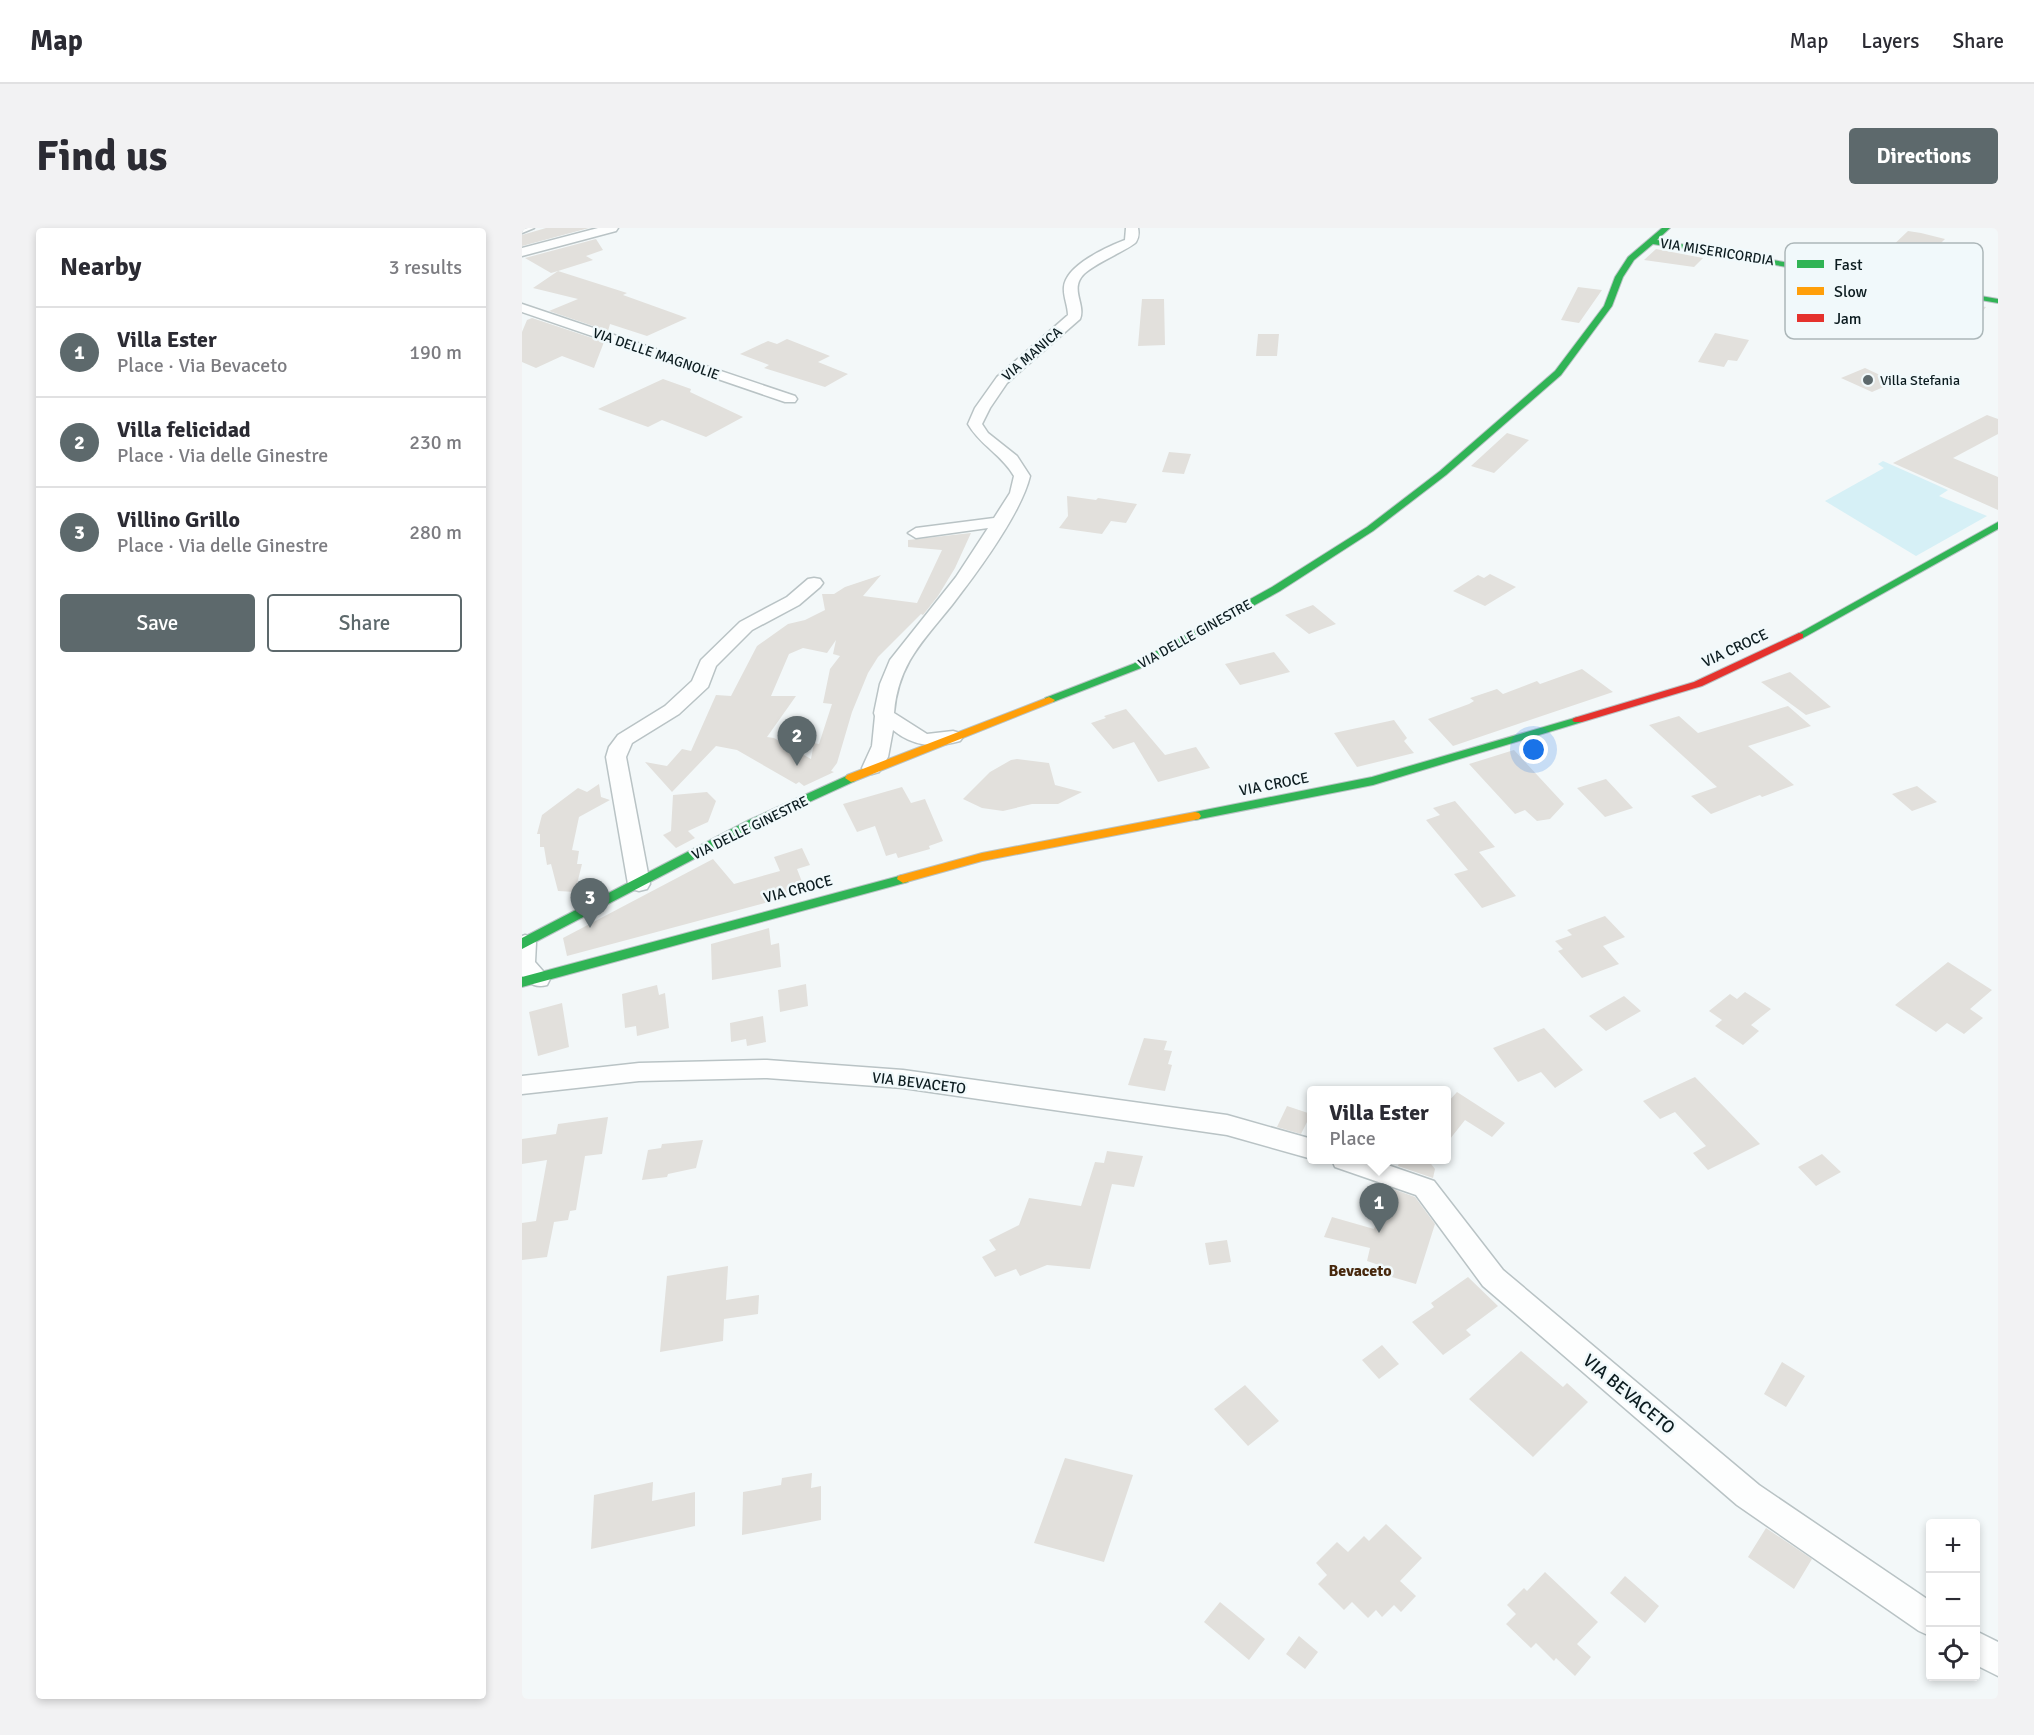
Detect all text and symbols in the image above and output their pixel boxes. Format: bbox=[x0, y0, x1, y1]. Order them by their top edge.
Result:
text: Map bbox=[30, 24, 83, 58]
text: Map bbox=[1790, 28, 1828, 54]
text: Layers bbox=[1861, 28, 1919, 54]
text: Share bbox=[1952, 28, 2004, 54]
button: Directions bbox=[1849, 128, 1998, 184]
text: Find us bbox=[36, 131, 167, 182]
street label: VIA MISERICORDIA bbox=[1659, 235, 1776, 269]
legend bbox=[1785, 243, 1983, 339]
text: Nearby bbox=[60, 251, 141, 283]
text: 3 results bbox=[389, 255, 462, 280]
text: Fast bbox=[1834, 255, 1863, 275]
text: Slow bbox=[1834, 282, 1868, 302]
text: Jam bbox=[1834, 309, 1862, 329]
street label: VIA MANICA bbox=[998, 323, 1066, 385]
street label: VIA DELLE MAGNOLIE bbox=[590, 324, 722, 384]
text: Villa Ester bbox=[117, 326, 217, 353]
text: 1 bbox=[74, 340, 85, 365]
text: 190 m bbox=[409, 340, 462, 365]
text: Place · Via Bevaceto bbox=[117, 353, 288, 378]
place label: Villa Stefania bbox=[1880, 372, 1960, 389]
marker: Villa Stefania bbox=[1861, 373, 1875, 387]
text: Villa felicidad bbox=[117, 416, 251, 443]
text: 2 bbox=[74, 430, 85, 455]
text: 230 m bbox=[409, 430, 462, 455]
text: Place · Via delle Ginestre bbox=[117, 443, 328, 468]
text: Villino Grillo bbox=[117, 506, 240, 533]
text: 3 bbox=[74, 520, 85, 545]
text: 280 m bbox=[409, 520, 462, 545]
text: Place · Via delle Ginestre bbox=[117, 533, 328, 558]
button: Save bbox=[60, 594, 255, 652]
button: Share bbox=[267, 594, 462, 652]
street label: VIA DELLE GINESTRE bbox=[1135, 596, 1255, 672]
street label: VIA CROCE bbox=[1699, 625, 1771, 671]
pin: 2 bbox=[778, 716, 816, 766]
your location bbox=[1519, 735, 1548, 764]
street label: VIA CROCE bbox=[1238, 768, 1310, 800]
street label: VIA DELLE GINESTRE bbox=[689, 792, 811, 864]
street label: VIA CROCE bbox=[762, 871, 834, 907]
pin: 3 bbox=[570, 878, 610, 928]
street label: VIA BEVACETO bbox=[871, 1068, 967, 1098]
popup bbox=[1307, 1086, 1451, 1164]
text: Villa Ester bbox=[1329, 1099, 1429, 1126]
text: Place bbox=[1329, 1126, 1376, 1151]
pin: 1 bbox=[1360, 1184, 1398, 1233]
district label: Bevaceto bbox=[1328, 1261, 1392, 1281]
street label: VIA BEVACETO bbox=[1579, 1349, 1679, 1439]
map controls bbox=[1926, 1519, 1980, 1681]
button: + bbox=[1926, 1519, 1980, 1573]
button: − bbox=[1926, 1573, 1980, 1627]
button: locate bbox=[1926, 1627, 1980, 1681]

